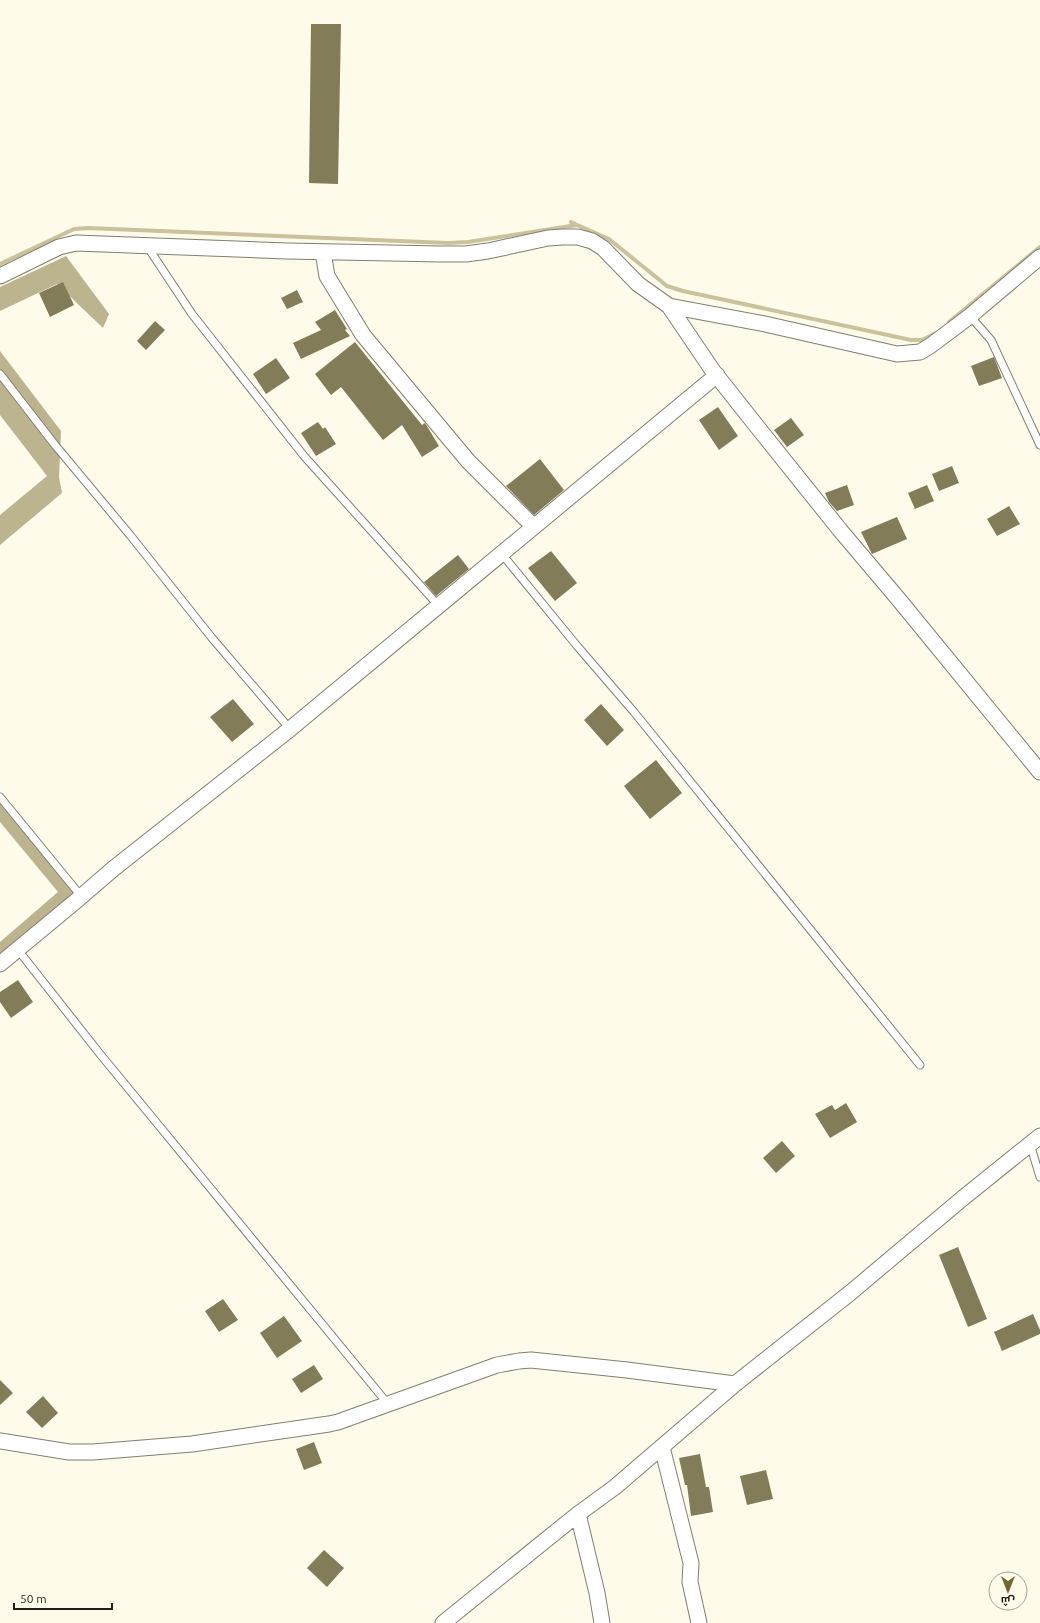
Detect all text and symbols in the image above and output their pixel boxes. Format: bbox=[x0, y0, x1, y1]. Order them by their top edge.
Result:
north arrow bbox=[988, 1571, 1028, 1611]
scale bar bbox=[14, 1585, 112, 1611]
text: 50 m bbox=[20, 1592, 47, 1605]
text: ش bbox=[1001, 1594, 1015, 1607]

